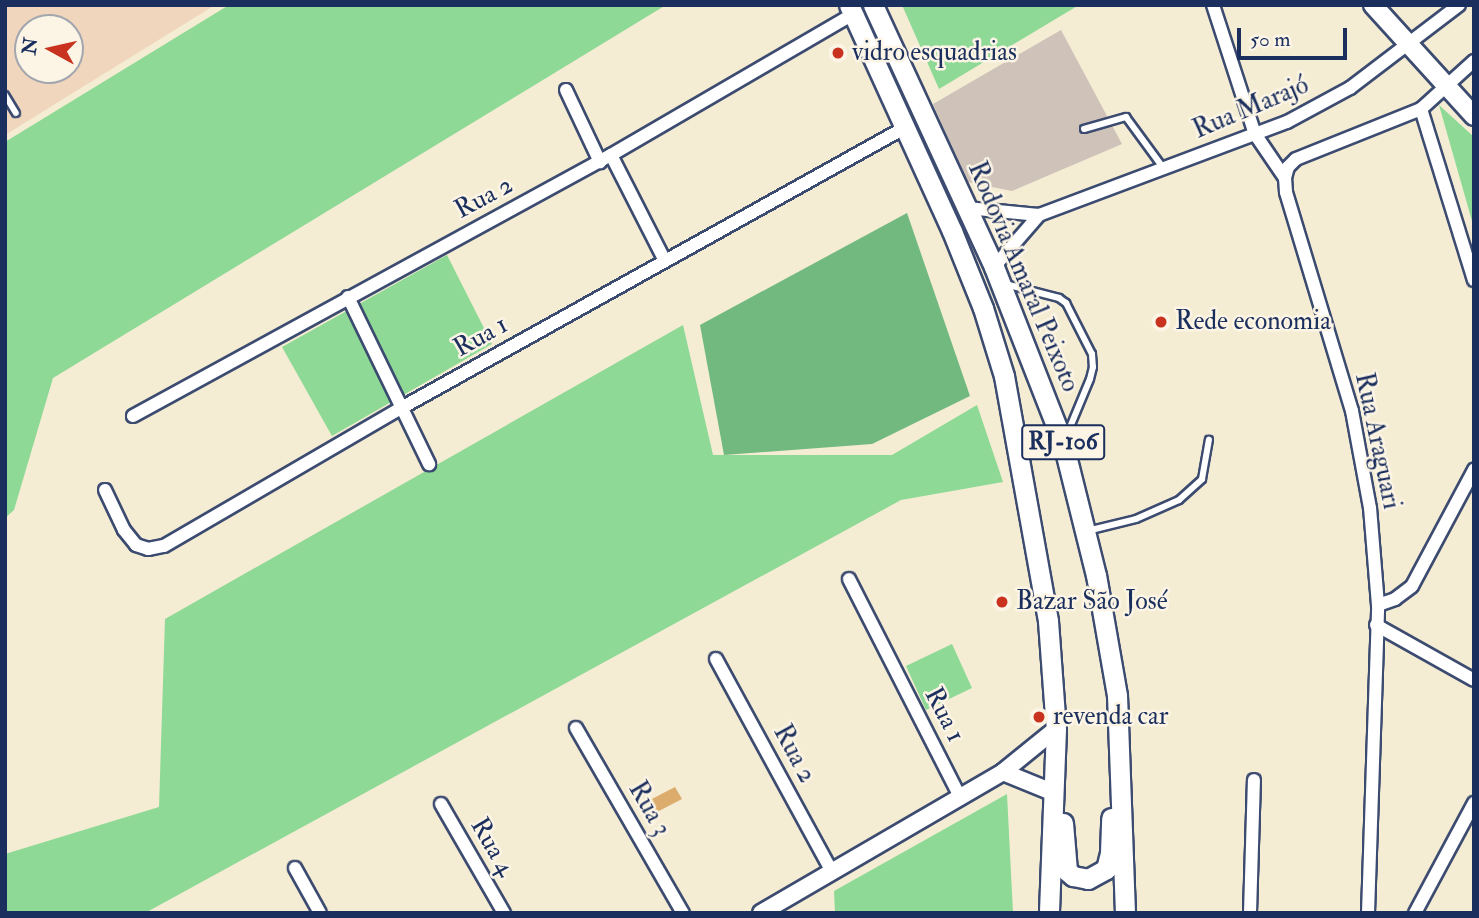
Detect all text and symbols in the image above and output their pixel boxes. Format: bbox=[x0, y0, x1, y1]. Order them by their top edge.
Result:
north arrow bbox=[14, 14, 84, 84]
scale bar bbox=[1241, 14, 1351, 58]
text: 50 m bbox=[1250, 26, 1291, 53]
text: N bbox=[17, 36, 43, 56]
place label: vidro esquadrias bbox=[852, 37, 1017, 69]
marker: vidro esquadrias bbox=[830, 45, 846, 61]
street label: Rua Marajó bbox=[1188, 70, 1314, 146]
street label: Rodovia Amaral Peixoto bbox=[960, 157, 1086, 397]
street label: Rua 2 bbox=[450, 170, 518, 226]
place label: Rede economia bbox=[1175, 306, 1331, 338]
street label: Rua 1 bbox=[448, 309, 514, 365]
marker: Rede economia bbox=[1153, 314, 1169, 330]
street label: Rua Araguari bbox=[1347, 370, 1407, 512]
road number: RJ-106 bbox=[1021, 422, 1105, 462]
place label: Bazar São José bbox=[1016, 586, 1168, 618]
marker: Bazar São José bbox=[994, 594, 1010, 610]
street label: Rua 1 bbox=[917, 682, 971, 748]
place label: revenda car bbox=[1053, 701, 1168, 733]
marker: revenda car bbox=[1031, 709, 1047, 725]
street label: Rua 2 bbox=[766, 720, 822, 788]
street label: Rua 3 bbox=[621, 776, 677, 842]
street label: Rua 4 bbox=[463, 812, 521, 882]

